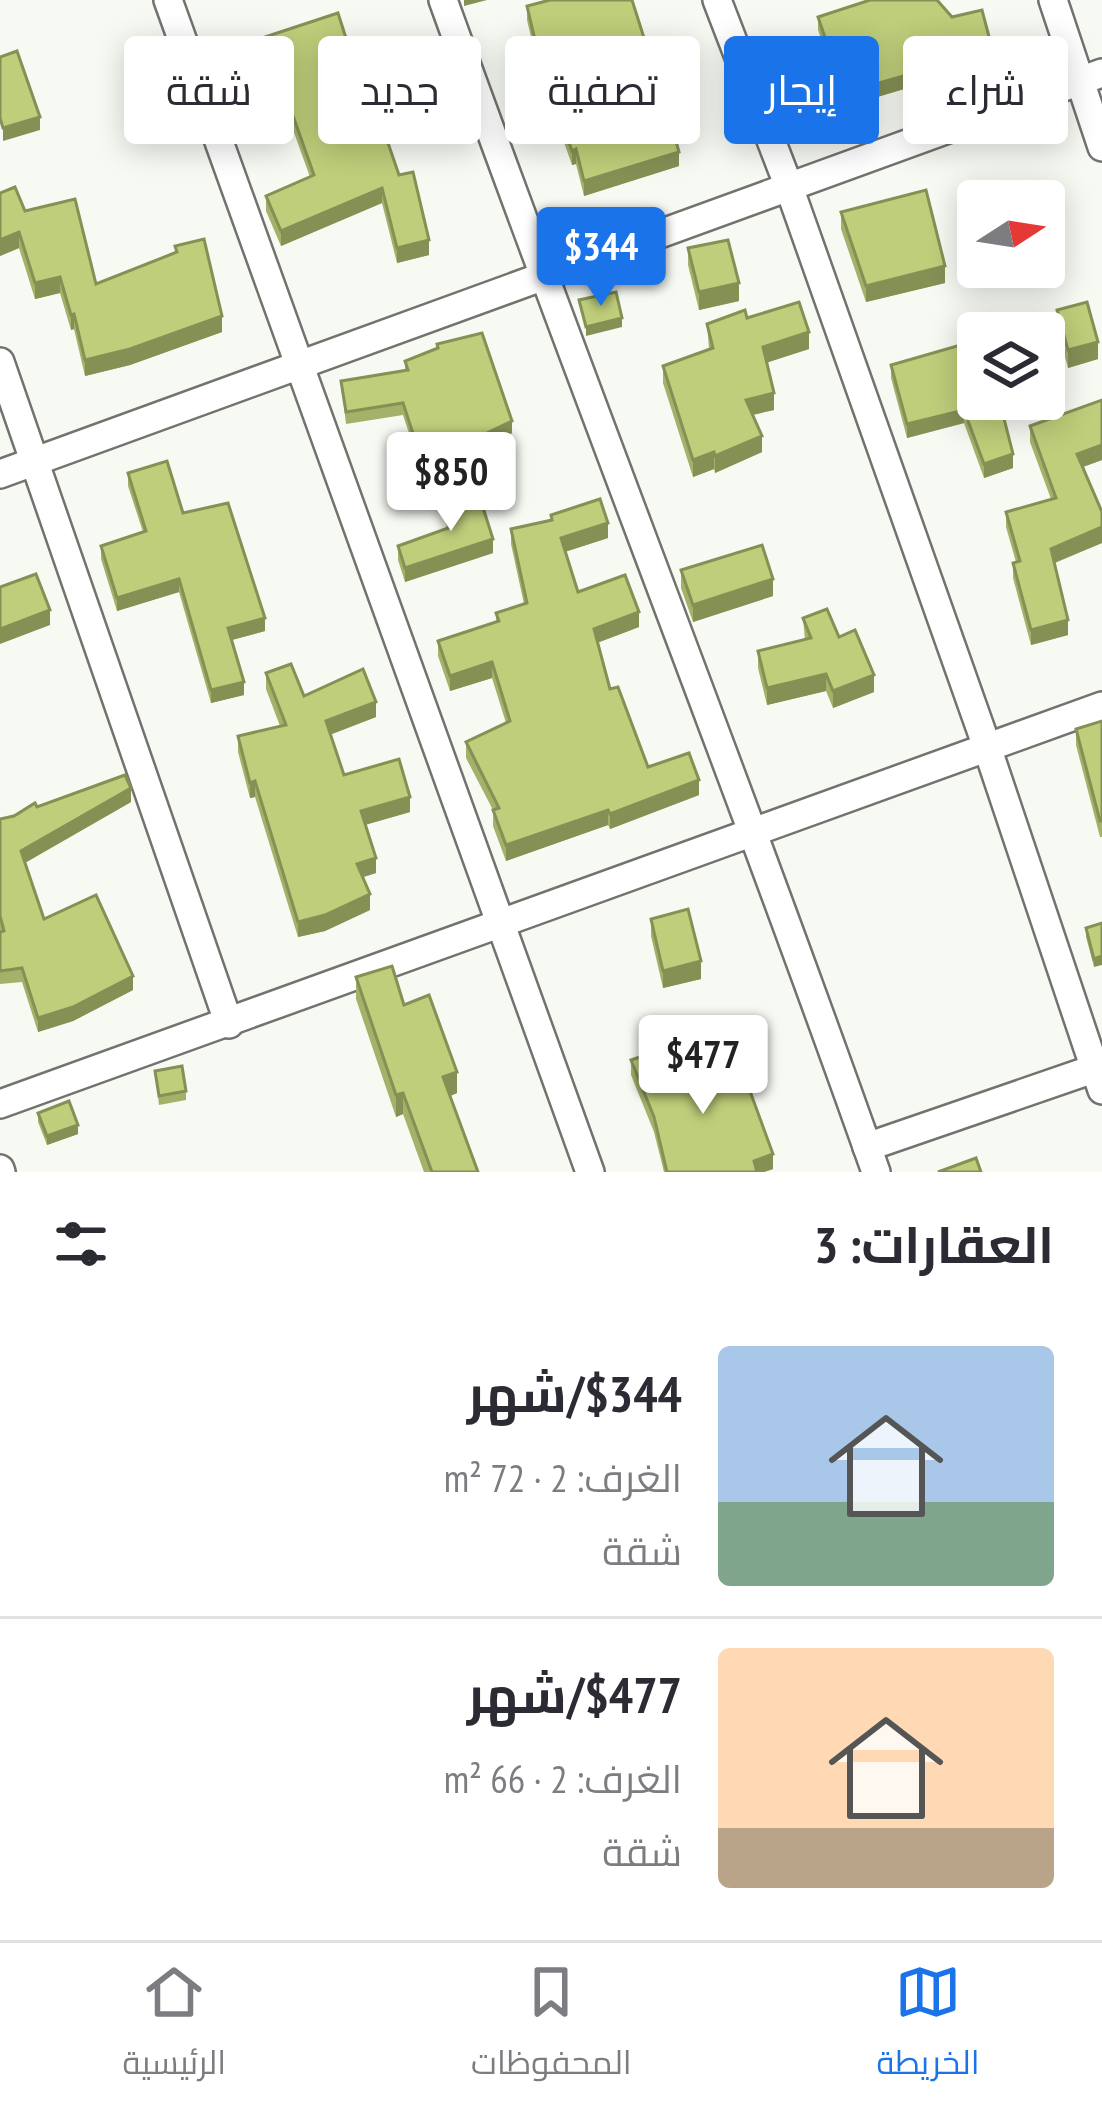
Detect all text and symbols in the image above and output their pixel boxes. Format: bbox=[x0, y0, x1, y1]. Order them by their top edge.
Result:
chip: شقة bbox=[124, 36, 294, 144]
chip: جديد bbox=[318, 36, 481, 144]
chip: تصفية bbox=[505, 36, 700, 144]
chip: إيجار bbox=[724, 36, 879, 144]
chip: شراء bbox=[903, 36, 1068, 144]
north arrow bbox=[957, 180, 1065, 288]
map controls bbox=[957, 180, 1065, 420]
pin: $344 bbox=[530, 207, 672, 309]
text: $344 bbox=[564, 220, 638, 271]
button: layers bbox=[957, 312, 1065, 420]
pin: $850 bbox=[380, 432, 522, 534]
text: $850 bbox=[414, 445, 488, 496]
pin: $477 bbox=[632, 1015, 774, 1117]
text: $477 bbox=[666, 1028, 740, 1079]
icon: filters bbox=[48, 1211, 114, 1277]
text: العقارات: 3 bbox=[814, 1211, 1054, 1277]
text: $344/شهر bbox=[467, 1360, 682, 1426]
icon: home bbox=[814, 1394, 958, 1538]
text: الغرف: 2 · 72 m² bbox=[444, 1452, 682, 1503]
text: شقة bbox=[602, 1525, 682, 1576]
text: $477/شهر bbox=[467, 1661, 682, 1727]
icon: home bbox=[814, 1696, 958, 1840]
text: الغرف: 2 · 66 m² bbox=[444, 1753, 682, 1804]
text: شقة bbox=[602, 1826, 682, 1877]
tab: الرئيسية bbox=[123, 1959, 226, 2093]
tab: المحفوظات bbox=[471, 1959, 632, 2093]
tab: الخريطة bbox=[877, 1959, 980, 2093]

